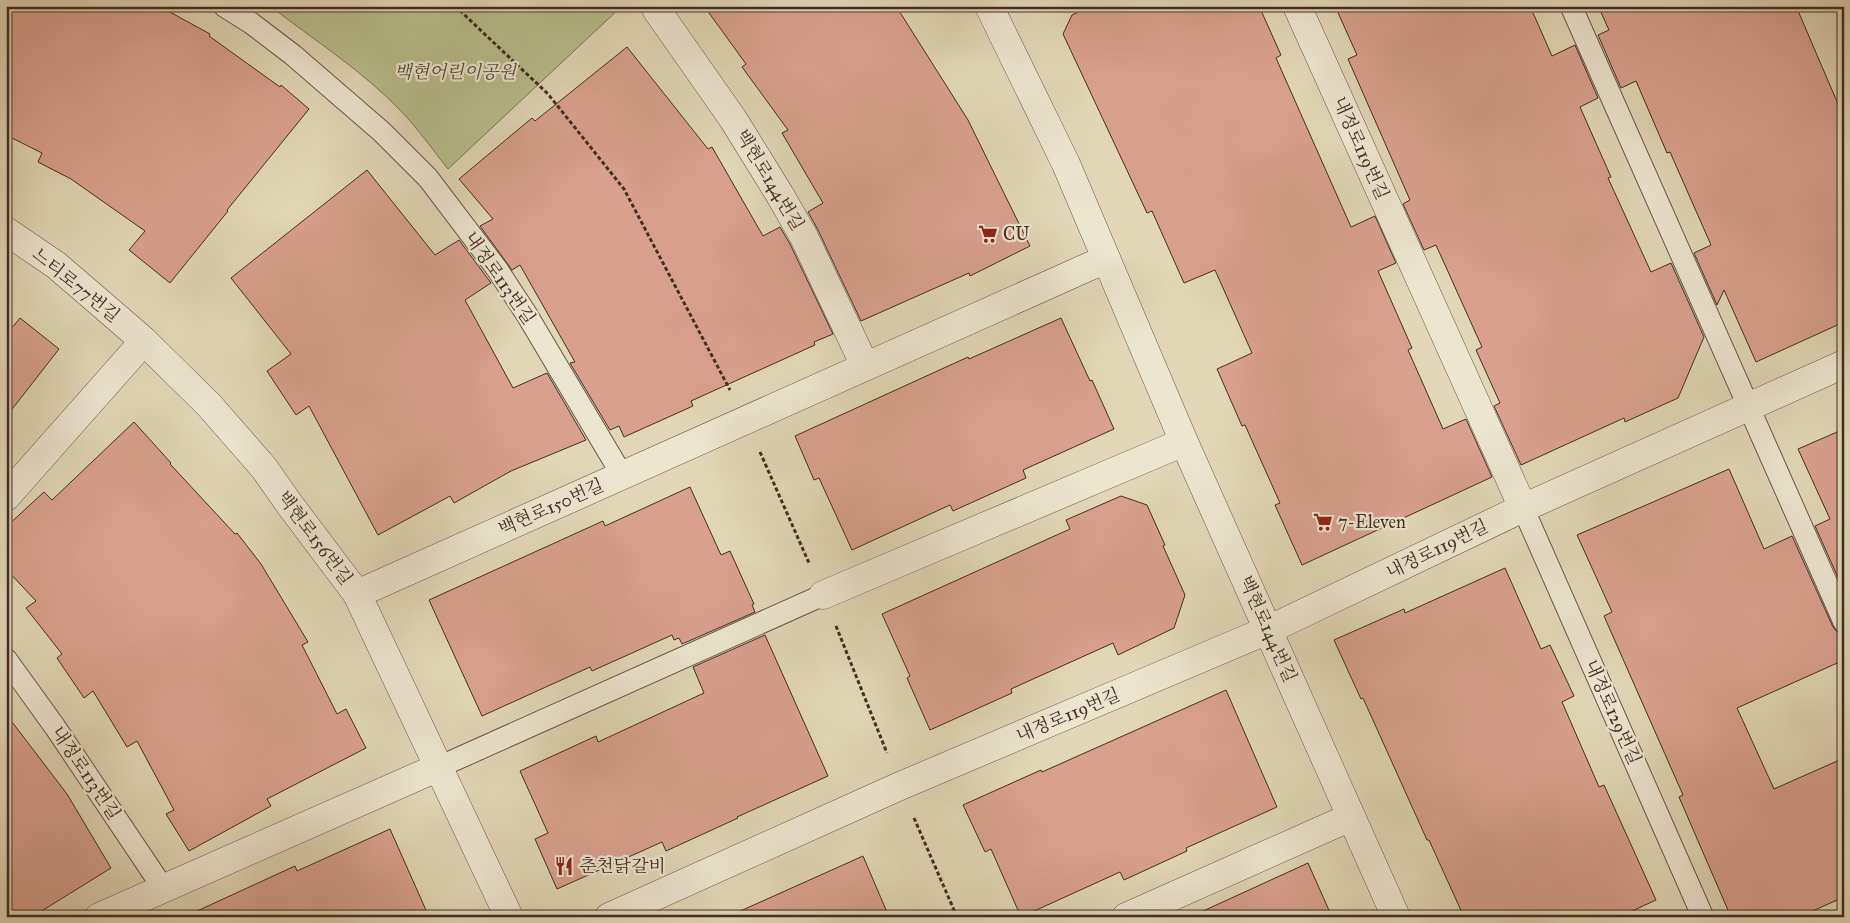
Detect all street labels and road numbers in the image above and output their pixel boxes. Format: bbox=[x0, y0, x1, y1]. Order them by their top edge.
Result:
street label: 내정로119번길 bbox=[1328, 93, 1394, 203]
street label: 백현로144번길 bbox=[731, 125, 809, 235]
street label: 내정로113번길 bbox=[460, 227, 540, 329]
street label: 느티로77번길 bbox=[28, 243, 124, 327]
street label: 백현로150번길 bbox=[495, 474, 607, 540]
street label: 백현로156번길 bbox=[273, 487, 357, 589]
street label: 내정로119번길 bbox=[1382, 515, 1492, 583]
street label: 백현로144번길 bbox=[1235, 572, 1301, 686]
street label: 내정로129번길 bbox=[1580, 656, 1646, 768]
street label: 내정로119번길 bbox=[1013, 683, 1123, 747]
street label: 내정로113번길 bbox=[47, 722, 125, 824]

